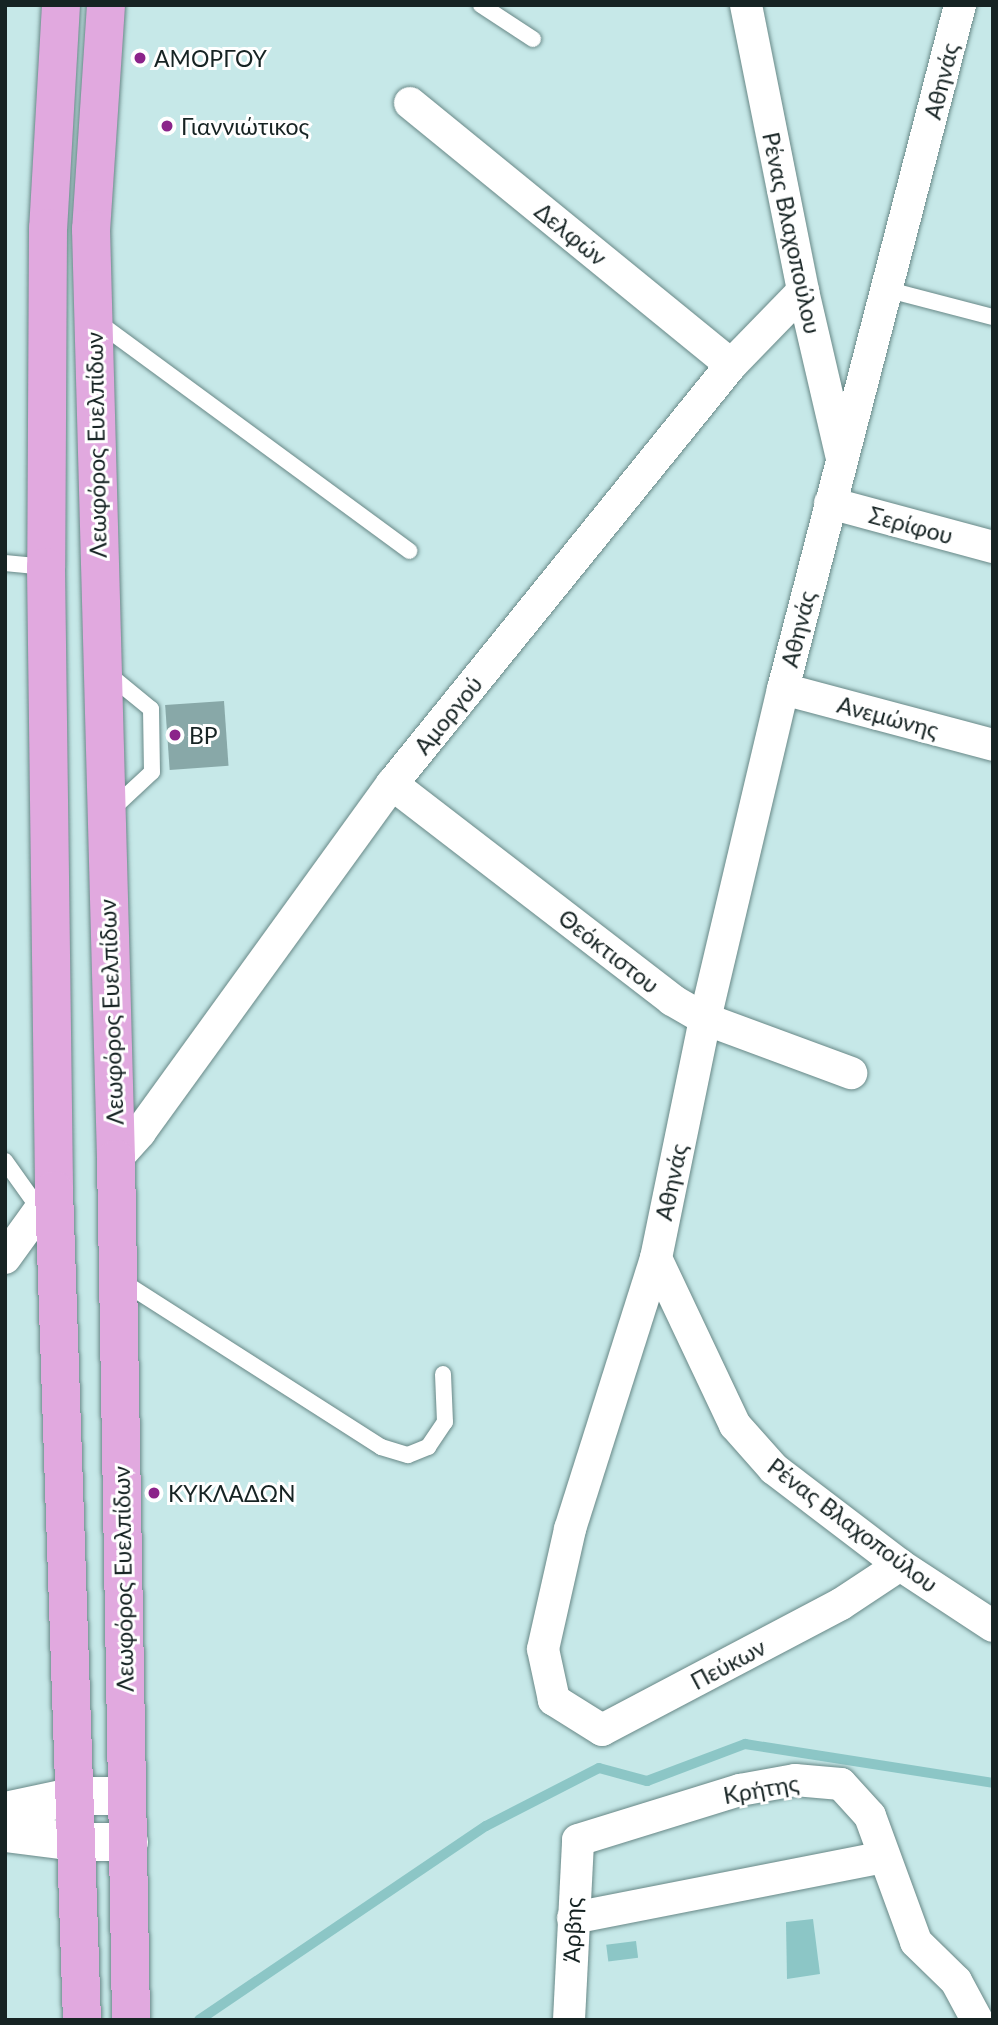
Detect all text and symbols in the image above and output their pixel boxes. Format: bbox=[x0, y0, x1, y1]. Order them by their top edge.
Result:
street label: Αθηνάς bbox=[918, 40, 964, 122]
place label: ΑΜΟΡΓΟΥ bbox=[154, 44, 267, 72]
marker: ΑΜΟΡΓΟΥ bbox=[132, 50, 148, 66]
place label: Γιαννιώτικος bbox=[181, 112, 309, 140]
marker: Γιαννιώτικος bbox=[159, 118, 175, 134]
street label: Ρένας Βλαχοπούλου bbox=[757, 130, 827, 336]
street label: Δελφών bbox=[530, 197, 612, 271]
street label: Λεωφόρος Ευελπίδων bbox=[80, 332, 112, 558]
street label: Σερίφου bbox=[866, 501, 956, 549]
street label: Αθηνάς bbox=[775, 588, 821, 670]
street label: Αμοργού bbox=[408, 670, 488, 760]
street label: Ανεμώνης bbox=[834, 690, 942, 744]
place label: BP bbox=[189, 721, 218, 749]
marker: BP bbox=[167, 727, 183, 743]
street label: Λεωφόρος Ευελπίδων bbox=[93, 899, 129, 1125]
street label: Θεόκτιστου bbox=[553, 903, 665, 999]
street label: Αθηνάς bbox=[649, 1141, 693, 1223]
street label: Ρένας Βλαχοπούλου bbox=[763, 1452, 943, 1598]
street label: Λεωφόρος Ευελπίδων bbox=[107, 1466, 139, 1692]
place label: ΚΥΚΛΑΔΩΝ bbox=[168, 1479, 296, 1507]
marker: ΚΥΚΛΑΔΩΝ bbox=[146, 1485, 162, 1501]
street label: Πεύκων bbox=[686, 1633, 770, 1695]
street label: Κρήτης bbox=[721, 1769, 801, 1809]
street label: Άρβης bbox=[557, 1897, 587, 1963]

